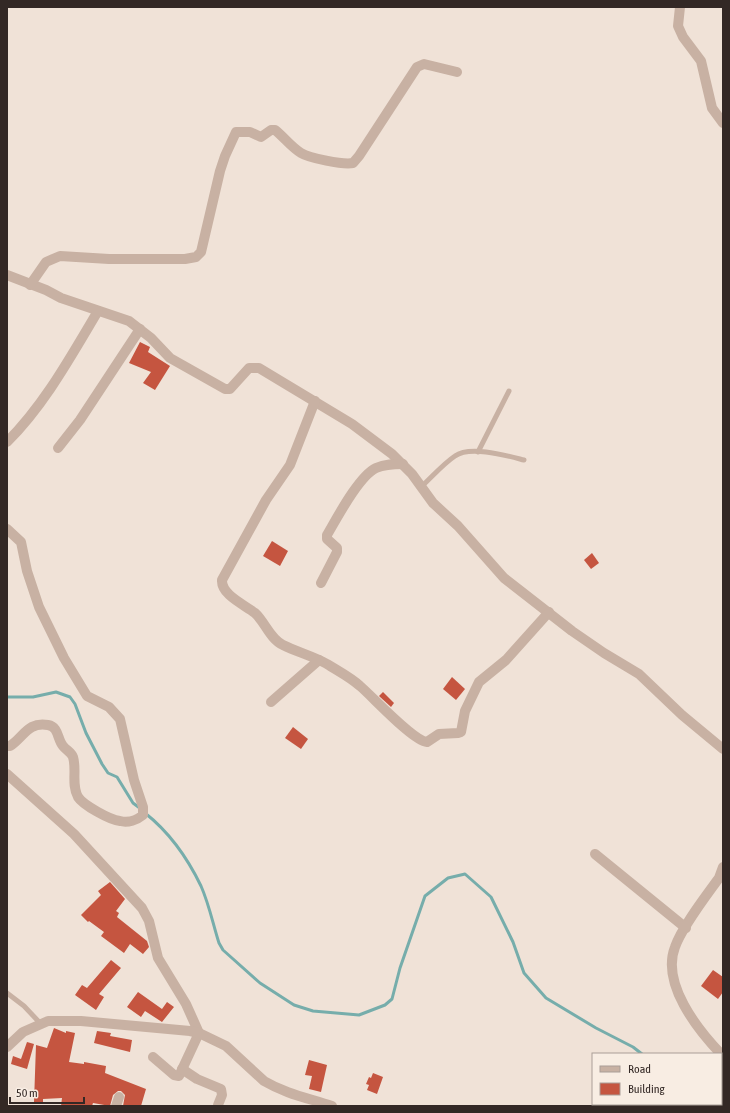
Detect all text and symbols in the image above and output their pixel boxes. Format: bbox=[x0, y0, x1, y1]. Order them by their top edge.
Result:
legend bbox=[592, 1053, 722, 1105]
text: Road bbox=[628, 1062, 651, 1076]
scale bar bbox=[10, 1079, 84, 1105]
text: Building bbox=[628, 1082, 666, 1096]
text: 50 m bbox=[16, 1086, 38, 1100]

